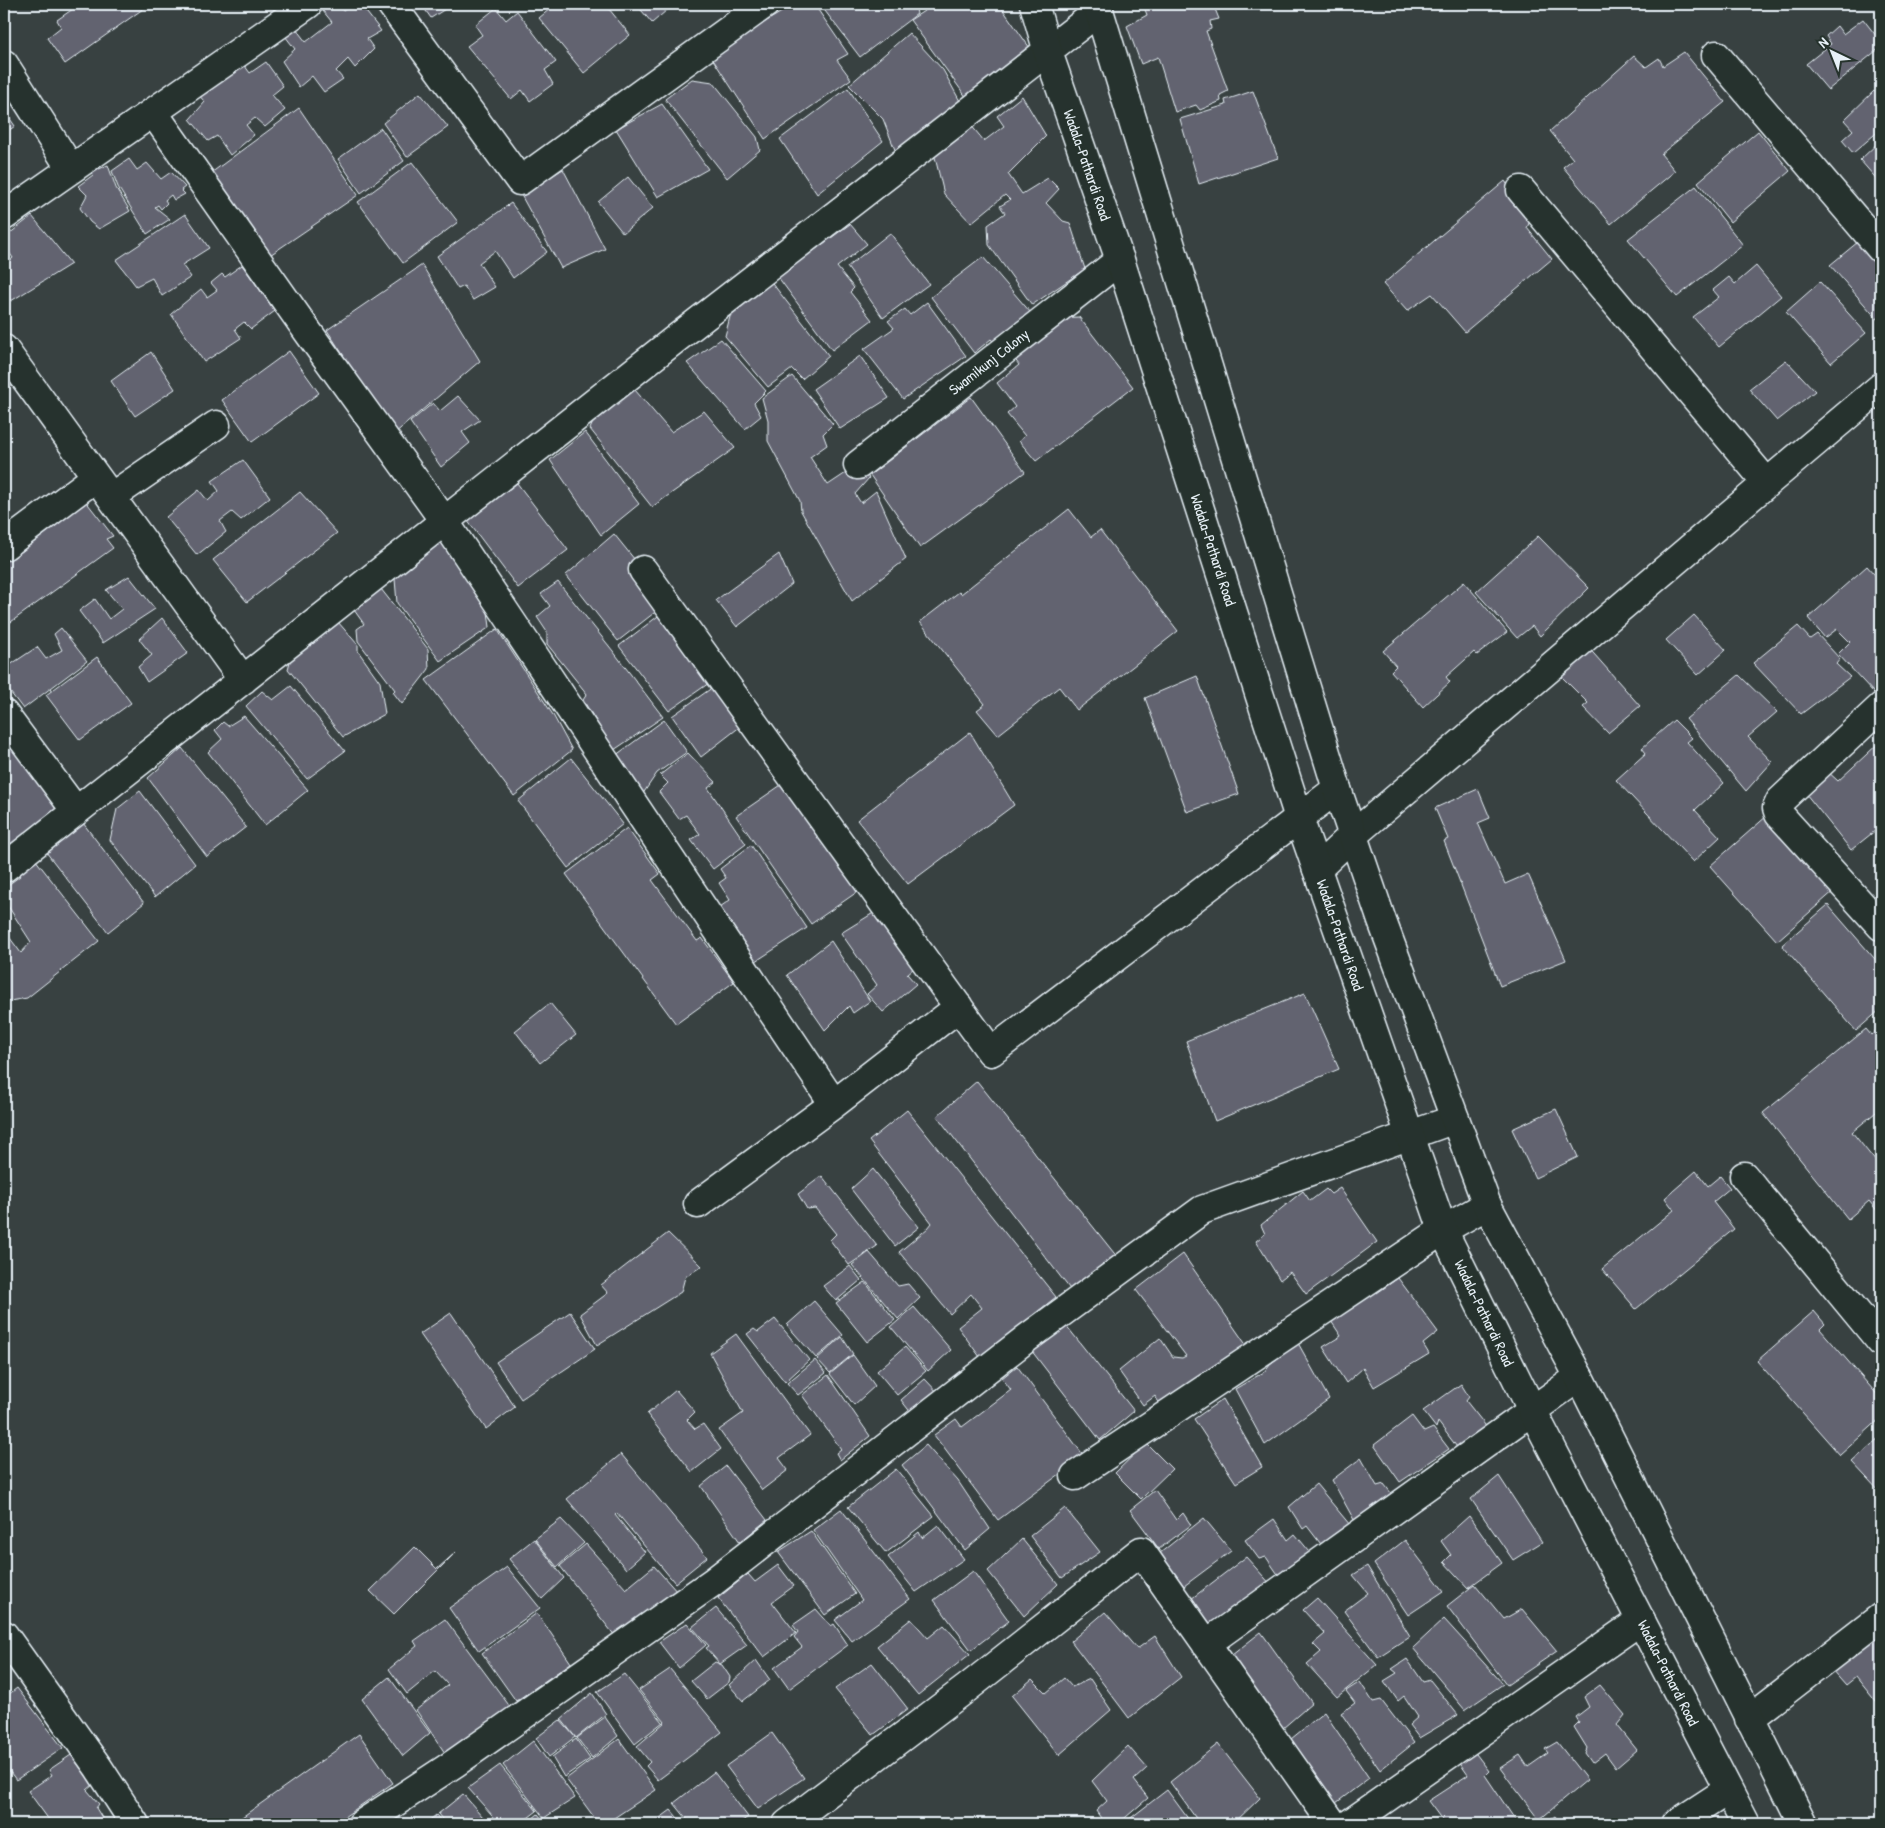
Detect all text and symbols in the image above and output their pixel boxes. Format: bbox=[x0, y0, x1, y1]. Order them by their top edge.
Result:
north arrow bbox=[1808, 28, 1858, 78]
text: N bbox=[1814, 32, 1832, 52]
street label: Wadala-Pathardi Road bbox=[1059, 106, 1116, 223]
street label: Swamikunj Colony bbox=[944, 324, 1033, 400]
street label: Wadala-Pathardi Road bbox=[1186, 491, 1241, 608]
street label: Wadala-Pathardi Road bbox=[1312, 876, 1369, 993]
street label: Wadala-Pathardi Road bbox=[1450, 1256, 1519, 1370]
street label: Wadala-Pathardi Road bbox=[1633, 1616, 1704, 1729]

